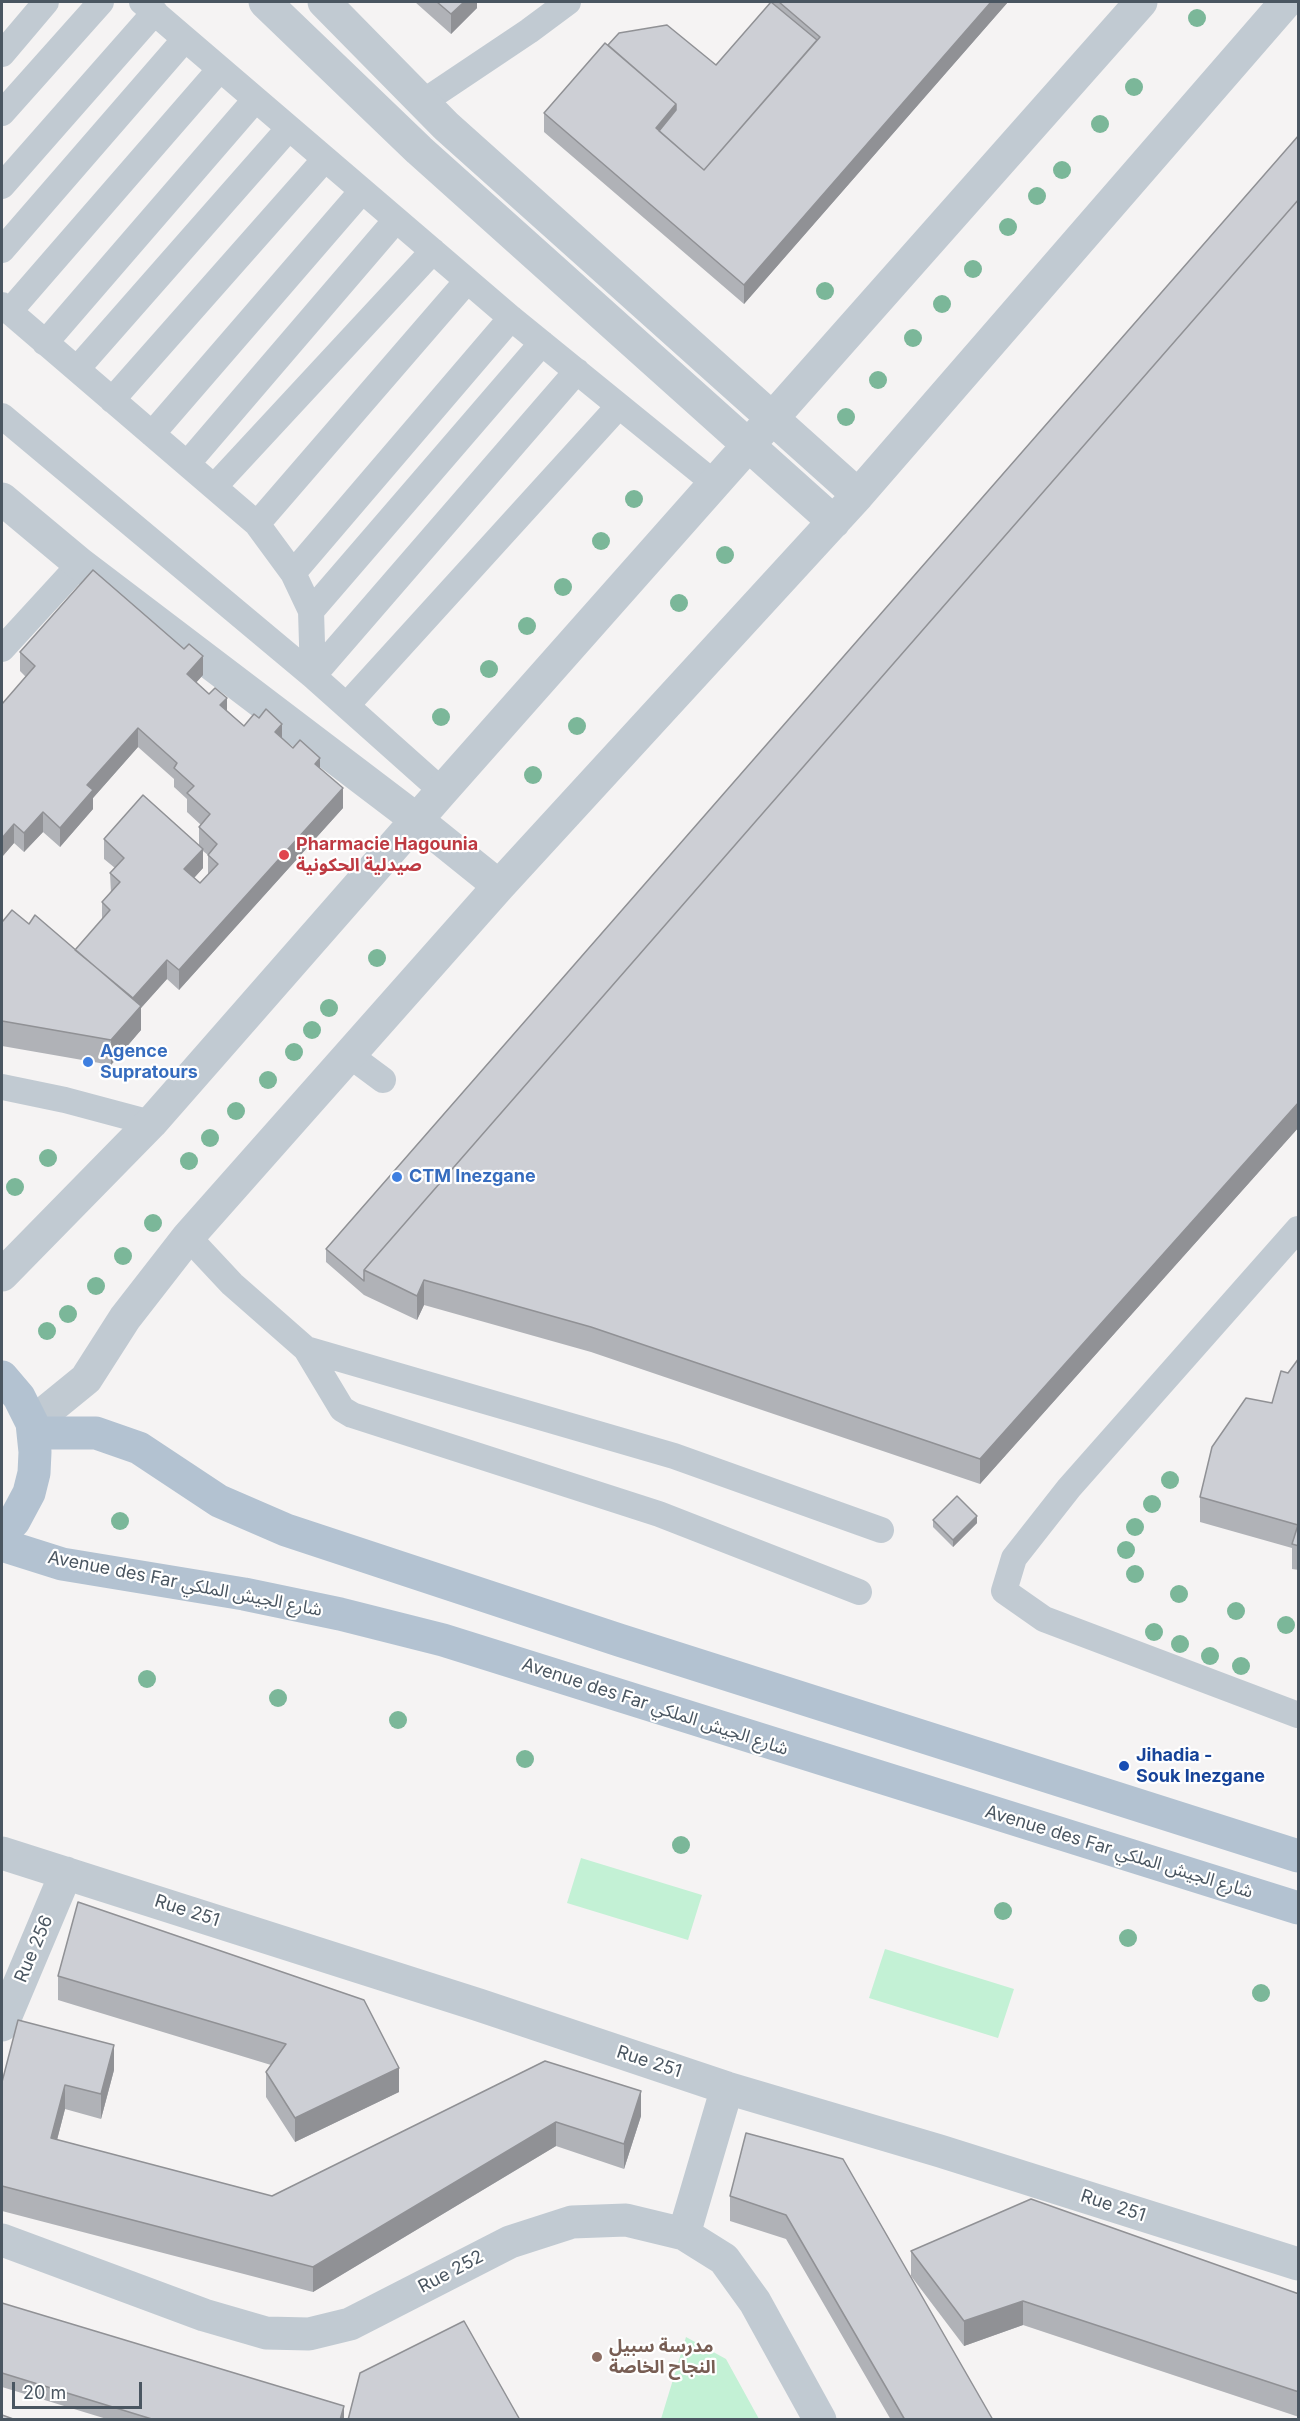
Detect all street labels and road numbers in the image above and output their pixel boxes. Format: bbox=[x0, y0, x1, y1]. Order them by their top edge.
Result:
street label: Avenue des Far شارع الجيش الملكي bbox=[46, 1547, 324, 1621]
street label: Avenue des Far شارع الجيش الملكي bbox=[519, 1654, 791, 1760]
street label: Avenue des Far شارع الجيش الملكي bbox=[983, 1801, 1255, 1903]
street label: Rue 251 bbox=[152, 1890, 222, 1932]
street label: Rue 256 bbox=[10, 1912, 58, 1986]
street label: Rue 251 bbox=[614, 2041, 684, 2083]
street label: Rue 251 bbox=[1078, 2185, 1148, 2227]
street label: Rue 252 bbox=[415, 2246, 487, 2298]

